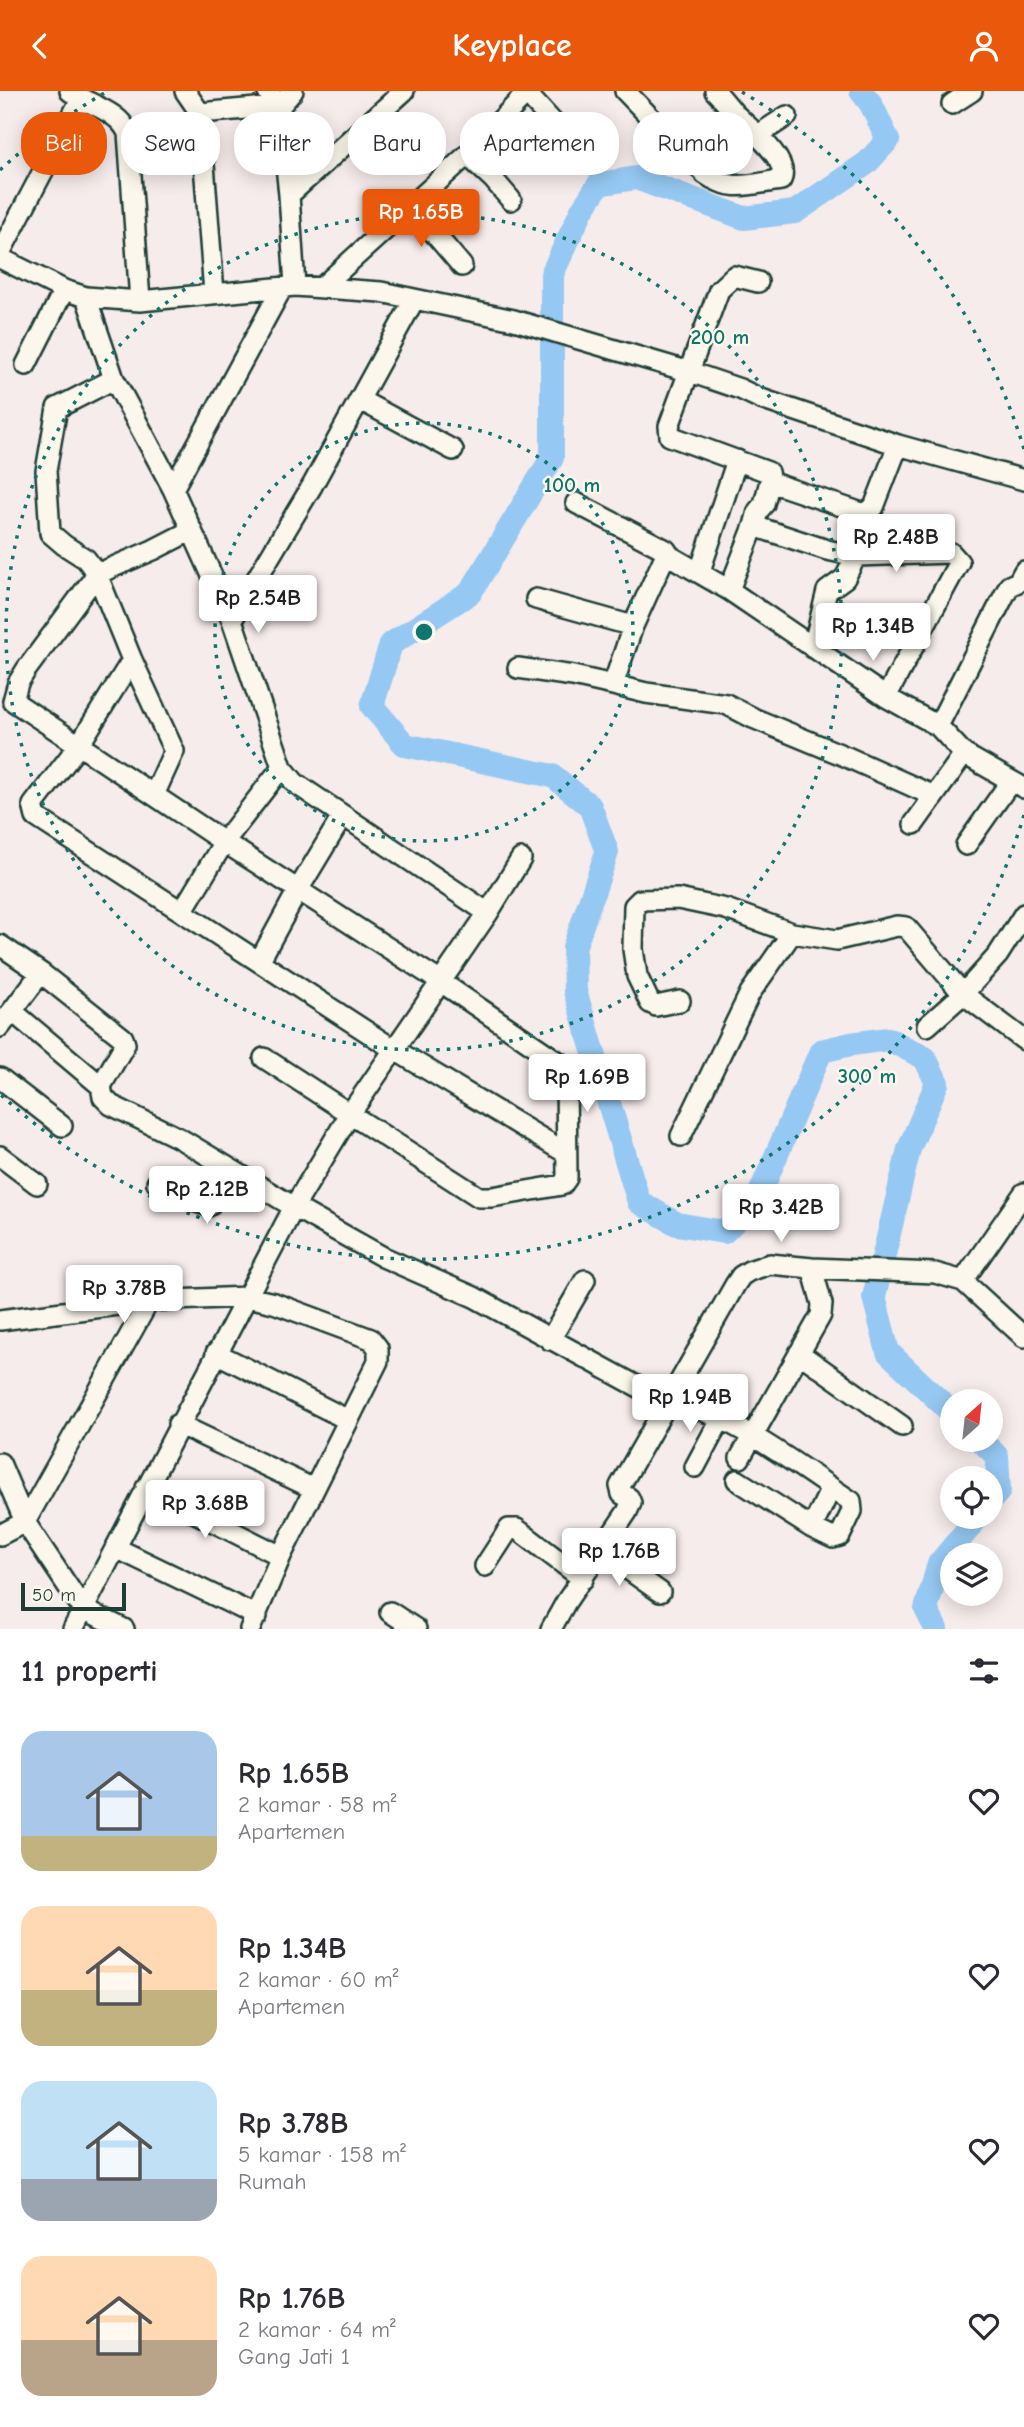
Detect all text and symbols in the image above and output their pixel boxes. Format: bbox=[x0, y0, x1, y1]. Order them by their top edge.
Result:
icon: back bbox=[21, 27, 59, 65]
text: Keyplace bbox=[452, 27, 572, 64]
icon: person bbox=[965, 27, 1003, 65]
chip: Beli bbox=[21, 112, 107, 175]
chip: Sewa bbox=[121, 112, 220, 175]
chip: Filter bbox=[234, 112, 334, 175]
chip: Baru bbox=[348, 112, 446, 175]
chip: Apartemen bbox=[460, 112, 619, 175]
chip: Rumah bbox=[633, 112, 753, 175]
pin: Rp 1.65B bbox=[349, 190, 493, 249]
text: Rp 1.65B bbox=[378, 198, 464, 225]
text: 200 m bbox=[691, 325, 749, 349]
text: 100 m bbox=[544, 473, 600, 497]
pin: Rp 2.48B bbox=[824, 515, 968, 574]
text: Rp 2.48B bbox=[853, 523, 939, 550]
pin: Rp 2.54B bbox=[186, 575, 330, 635]
text: Rp 2.54B bbox=[215, 584, 301, 611]
pin: Rp 1.34B bbox=[801, 603, 945, 663]
text: Rp 1.34B bbox=[832, 612, 914, 639]
centre of rings bbox=[412, 620, 436, 644]
pin: Rp 1.69B bbox=[515, 1055, 659, 1114]
text: Rp 1.69B bbox=[545, 1063, 629, 1090]
text: 300 m bbox=[838, 1064, 896, 1088]
pin: Rp 2.12B bbox=[135, 1167, 279, 1226]
text: Rp 2.12B bbox=[165, 1175, 249, 1202]
pin: Rp 3.42B bbox=[709, 1185, 853, 1244]
text: Rp 3.42B bbox=[738, 1193, 824, 1220]
pin: Rp 3.78B bbox=[52, 1265, 196, 1325]
text: Rp 3.78B bbox=[82, 1274, 166, 1301]
pin: Rp 1.94B bbox=[618, 1375, 762, 1434]
text: Rp 1.94B bbox=[648, 1383, 732, 1410]
north arrow bbox=[940, 1389, 1003, 1453]
map controls bbox=[940, 1389, 1003, 1606]
button: locate bbox=[940, 1466, 1003, 1529]
pin: Rp 3.68B bbox=[133, 1481, 277, 1540]
text: Rp 3.68B bbox=[162, 1489, 248, 1516]
pin: Rp 1.76B bbox=[547, 1529, 691, 1588]
text: Rp 1.76B bbox=[578, 1537, 660, 1564]
button: layers bbox=[940, 1543, 1003, 1606]
scale bar bbox=[21, 1580, 126, 1612]
text: 50 m bbox=[32, 1584, 76, 1606]
icon: filters bbox=[965, 1652, 1003, 1690]
text: 11 properti bbox=[21, 1654, 158, 1689]
text: Rp 1.65B bbox=[238, 1756, 349, 1791]
icon: home bbox=[77, 1759, 161, 1843]
icon: heart bbox=[965, 1782, 1003, 1820]
text: 2 kamar · 58 m² bbox=[238, 1791, 396, 1818]
text: Apartemen bbox=[238, 1818, 345, 1845]
text: Rp 1.34B bbox=[238, 1931, 346, 1966]
icon: home bbox=[77, 1934, 161, 2018]
icon: heart bbox=[965, 1957, 1003, 1995]
text: 2 kamar · 60 m² bbox=[238, 1966, 399, 1993]
text: Apartemen bbox=[238, 1993, 345, 2020]
text: Rp 3.78B bbox=[238, 2106, 348, 2141]
icon: home bbox=[77, 2109, 161, 2193]
icon: heart bbox=[965, 2132, 1003, 2170]
text: 5 kamar · 158 m² bbox=[238, 2141, 406, 2168]
text: Rumah bbox=[238, 2168, 307, 2195]
text: Rp 1.76B bbox=[238, 2281, 345, 2316]
icon: home bbox=[77, 2284, 161, 2368]
icon: heart bbox=[965, 2307, 1003, 2345]
text: 2 kamar · 64 m² bbox=[238, 2316, 396, 2343]
text: Gang Jati 1 bbox=[238, 2343, 350, 2370]

